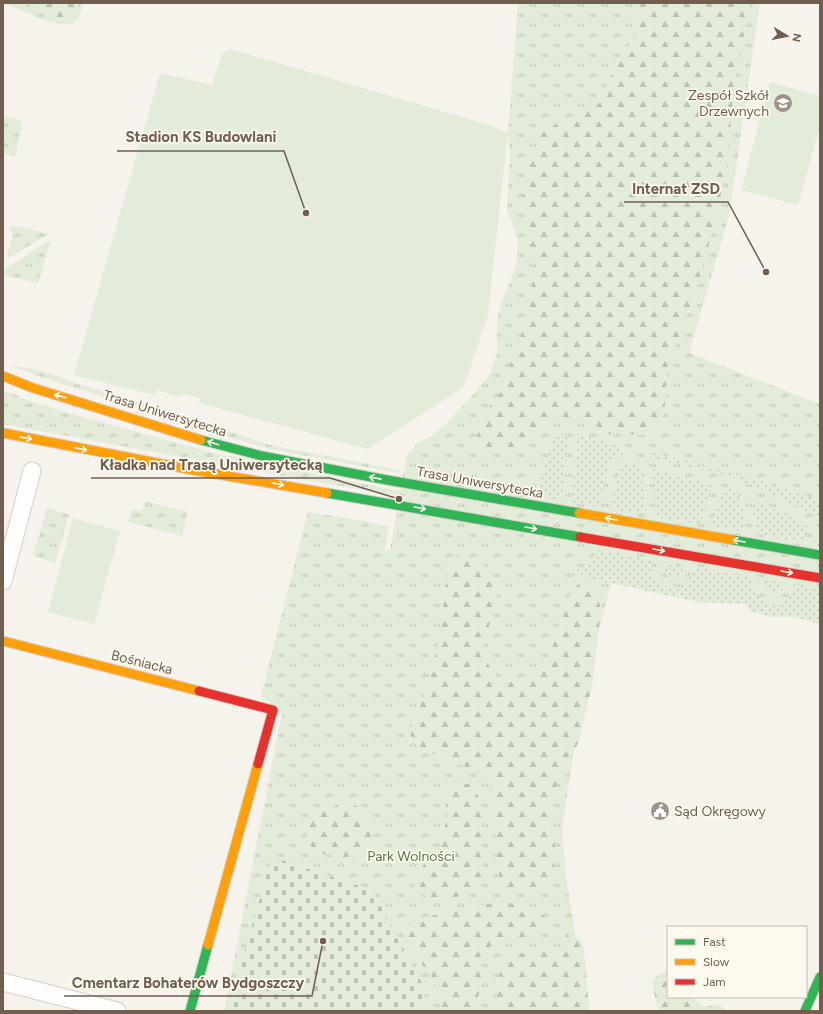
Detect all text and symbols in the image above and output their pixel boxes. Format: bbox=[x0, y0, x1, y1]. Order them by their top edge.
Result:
north arrow bbox=[767, 16, 807, 56]
text: N bbox=[789, 32, 803, 43]
place label: Zespół Szkół Drzewnych bbox=[688, 87, 769, 120]
school or university icon: Zespół Szkół Drzewnych bbox=[772, 92, 794, 114]
callout: Stadion KS Budowlani bbox=[117, 124, 284, 151]
text: Stadion KS Budowlani bbox=[126, 128, 277, 146]
callout: Internat ZSD bbox=[624, 175, 728, 202]
text: Internat ZSD bbox=[632, 180, 720, 198]
street label: Trasa Uniwersytecka bbox=[101, 387, 229, 440]
one-way arrow bbox=[53, 392, 66, 399]
one-way arrow bbox=[19, 434, 32, 442]
one-way arrow bbox=[206, 439, 219, 446]
one-way arrow bbox=[75, 445, 88, 453]
callout: Kładka nad Trasą Uniwersytecką bbox=[91, 451, 330, 478]
text: Kładka nad Trasą Uniwersytecką bbox=[100, 456, 322, 474]
street label: Trasa Uniwersytecka bbox=[415, 463, 545, 502]
one-way arrow bbox=[369, 474, 382, 482]
one-way arrow bbox=[271, 481, 284, 489]
one-way arrow bbox=[413, 505, 426, 513]
one-way arrow bbox=[605, 515, 618, 523]
one-way arrow bbox=[524, 524, 537, 532]
one-way arrow bbox=[733, 537, 746, 545]
one-way arrow bbox=[652, 546, 665, 554]
one-way arrow bbox=[780, 568, 793, 576]
street label: Bośniacka bbox=[109, 647, 174, 678]
public building icon: Sąd Okręgowy bbox=[649, 800, 671, 822]
place label: Sąd Okręgowy bbox=[674, 803, 767, 820]
park label: Park Wolności bbox=[367, 848, 455, 865]
legend bbox=[667, 926, 807, 998]
text: Fast bbox=[703, 935, 726, 949]
text: Slow bbox=[703, 955, 730, 969]
callout: Cmentarz Bohaterów Bydgoszczy bbox=[64, 969, 312, 996]
text: Cmentarz Bohaterów Bydgoszczy bbox=[72, 974, 304, 992]
text: Jam bbox=[703, 975, 726, 989]

